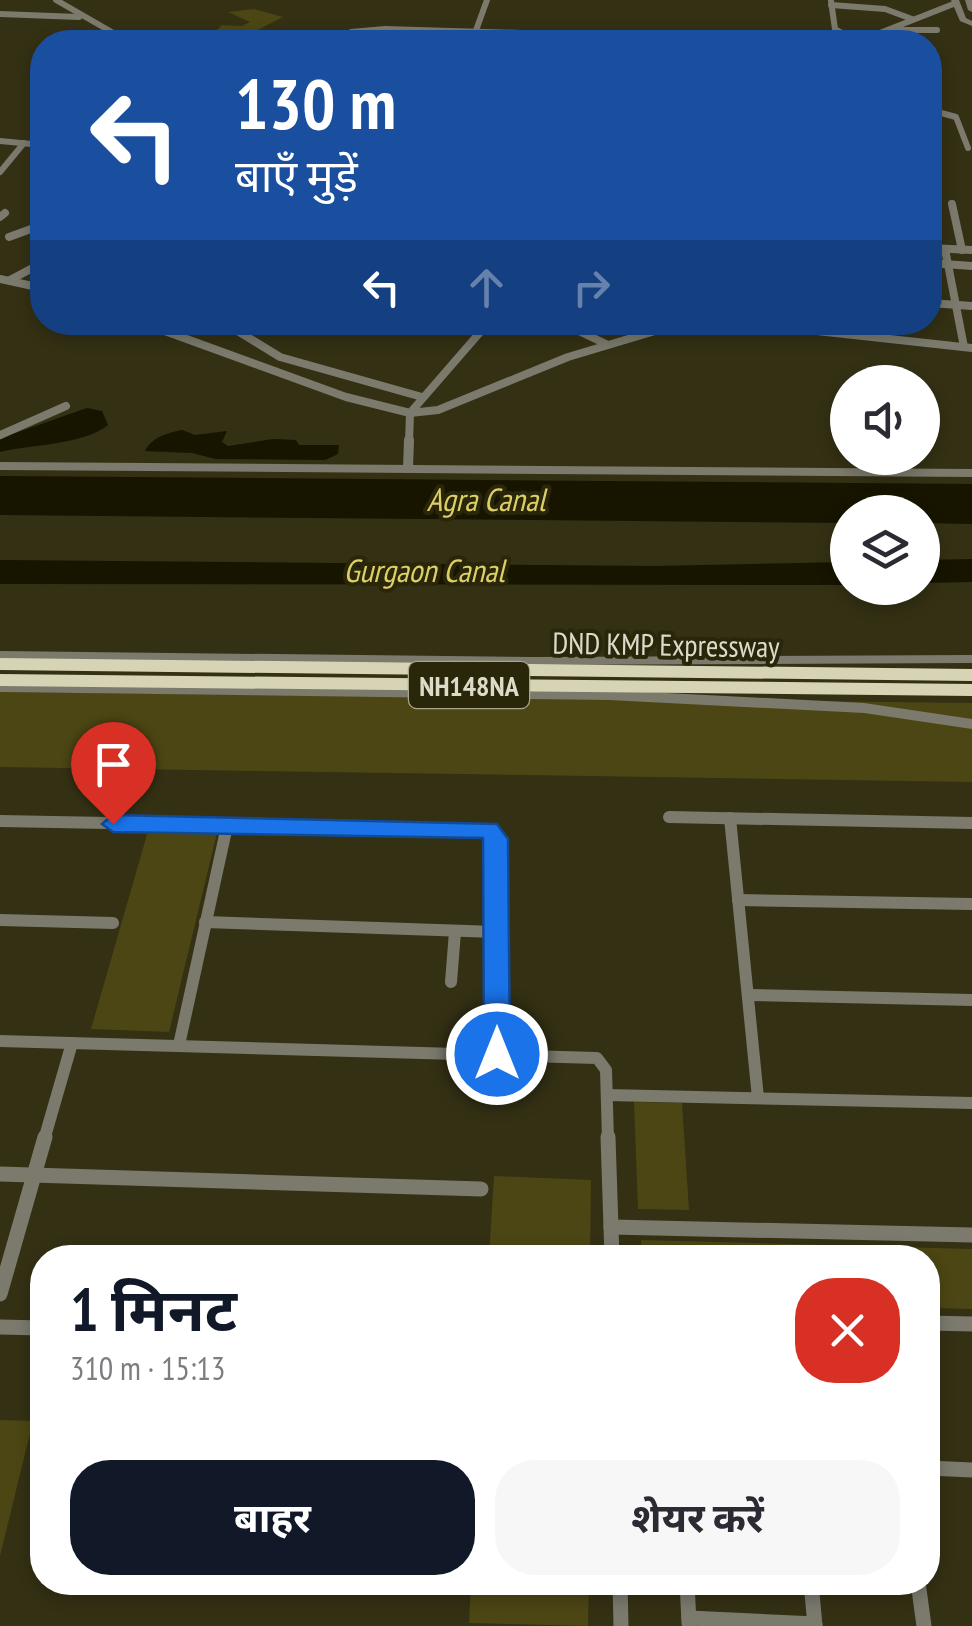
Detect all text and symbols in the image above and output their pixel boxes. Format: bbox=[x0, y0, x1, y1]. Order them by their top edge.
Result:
text: 130 m bbox=[235, 58, 396, 148]
icon: left bbox=[70, 70, 200, 200]
text: बाएँ मुड़ें bbox=[235, 146, 358, 204]
icon: left bbox=[354, 260, 409, 315]
icon: ahead bbox=[459, 260, 514, 315]
icon: right bbox=[564, 260, 619, 315]
map controls bbox=[830, 365, 940, 605]
button: sound bbox=[830, 365, 940, 475]
water label: Agra Canal bbox=[427, 478, 548, 520]
button: layers bbox=[830, 495, 940, 605]
water label: Gurgaon Canal bbox=[343, 549, 507, 591]
street label: DND KMP Expressway bbox=[552, 623, 781, 665]
road number: NH148NA bbox=[409, 662, 529, 708]
pin bbox=[71, 722, 156, 825]
icon: arrive bbox=[86, 737, 141, 792]
position arrow bbox=[445, 1002, 549, 1106]
text: 1 मिनट bbox=[70, 1270, 237, 1348]
button: close bbox=[795, 1278, 900, 1383]
text: 310 m · 15:13 bbox=[70, 1347, 225, 1389]
button: बाहर bbox=[70, 1460, 475, 1575]
button: शेयर करें bbox=[495, 1460, 900, 1575]

